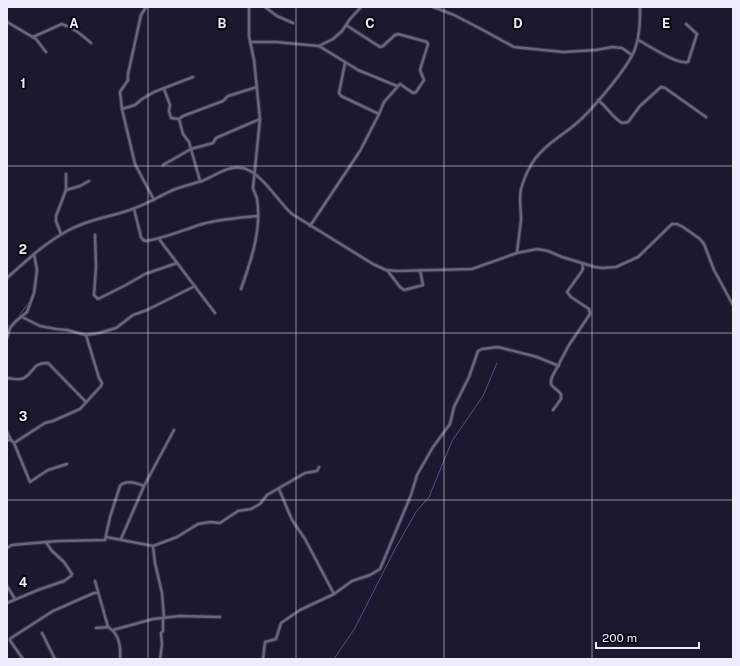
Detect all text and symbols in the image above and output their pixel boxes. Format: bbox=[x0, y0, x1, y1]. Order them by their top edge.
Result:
text: A bbox=[69, 16, 79, 31]
text: B bbox=[218, 16, 227, 31]
text: C bbox=[365, 16, 375, 31]
text: D bbox=[513, 16, 523, 31]
text: E bbox=[662, 16, 670, 31]
text: 1 bbox=[20, 76, 26, 91]
text: 2 bbox=[19, 242, 27, 257]
text: 3 bbox=[19, 409, 28, 424]
text: 4 bbox=[19, 575, 28, 590]
scale bar bbox=[596, 624, 699, 650]
text: 200 m bbox=[602, 631, 637, 645]

